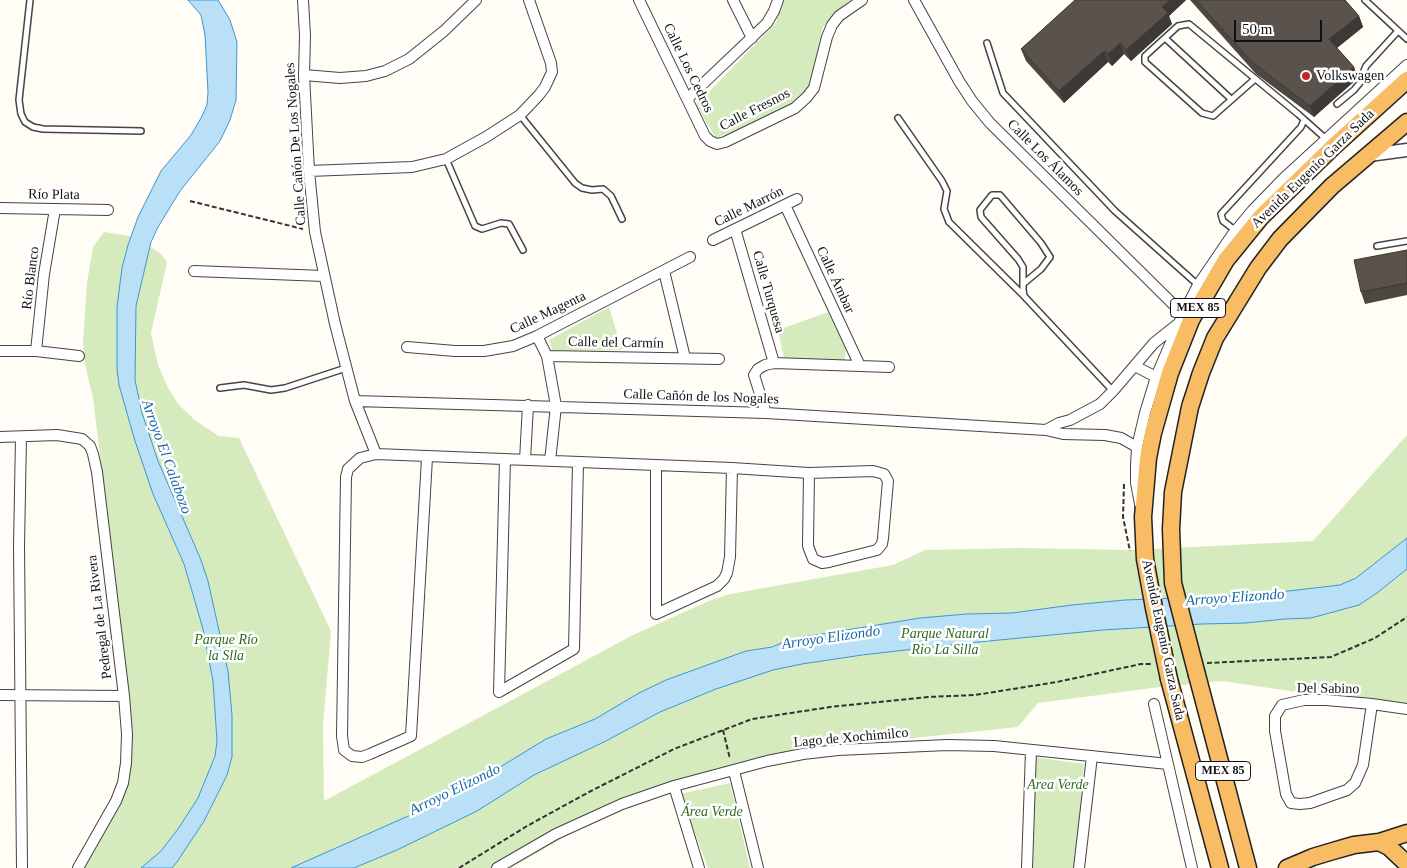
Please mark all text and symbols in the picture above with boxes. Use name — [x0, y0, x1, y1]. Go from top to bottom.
scale bar — [1237, 10, 1324, 42]
street label: Calle Los Cedros — [659, 21, 717, 115]
text: 50 m — [1242, 21, 1272, 37]
street label: Calle Cañón De Los Nogales — [282, 62, 310, 226]
place label: Volkswagen — [1316, 68, 1384, 84]
marker: Volkswagen — [1300, 70, 1312, 82]
street label: Calle Fresnos — [717, 85, 793, 135]
street label: Avenida Eugenio Garza Sada — [1248, 106, 1378, 232]
street label: Calle Los Álamos — [1003, 116, 1087, 200]
street label: Calle Marrón — [712, 183, 786, 231]
street label: Río Plata — [28, 186, 80, 204]
street label: Calle Ámbar — [812, 244, 858, 316]
street label: Río Blanco — [19, 246, 43, 310]
street label: Calle Turquesa — [748, 249, 788, 335]
street label: Calle Magenta — [507, 288, 589, 338]
road number: MEX 85 — [1170, 298, 1226, 318]
street label: Calle del Carmín — [568, 334, 664, 352]
street label: Calle Cañón de los Nogales — [623, 386, 779, 408]
water label: Arroyo El Calabozo — [137, 397, 195, 517]
street label: Pedregal de La Rivera — [84, 554, 116, 680]
street label: Avenida Eugenio Garza Sada — [1138, 558, 1188, 722]
water label: Arroyo Elizondo — [1185, 586, 1285, 610]
water label: Arroyo Elizondo — [781, 622, 881, 654]
park label: Parque Natural Rio La Silla — [901, 626, 989, 658]
park label: Parque Río la Slla — [194, 632, 258, 664]
street label: Del Sabino — [1297, 680, 1359, 698]
street label: Lago de Xochimilco — [793, 725, 909, 751]
water label: Arroyo Elizondo — [407, 760, 503, 820]
road number: MEX 85 — [1196, 761, 1250, 780]
park label: Area Verde — [1027, 777, 1089, 793]
park label: Área Verde — [681, 804, 743, 820]

